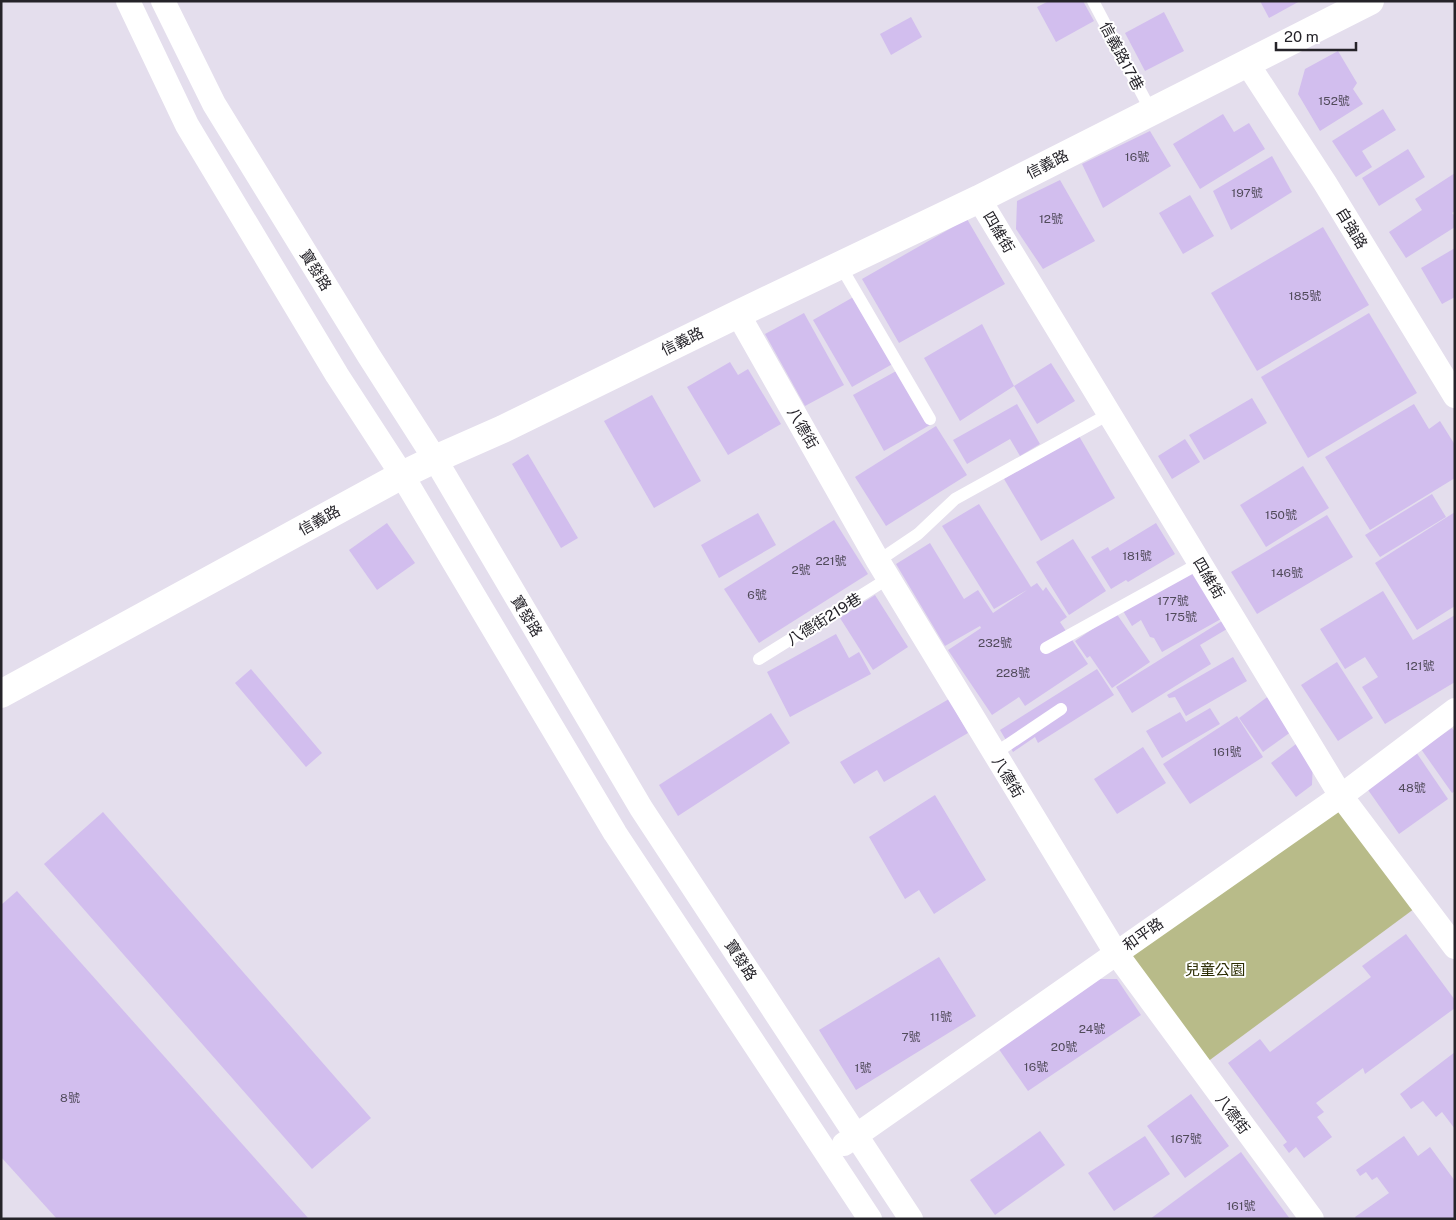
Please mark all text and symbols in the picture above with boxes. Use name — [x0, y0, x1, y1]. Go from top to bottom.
street label: 信義路17巷 — [1097, 19, 1147, 93]
scale bar — [1276, 20, 1356, 52]
text: 20 m — [1284, 28, 1319, 45]
house number: 152號 — [1318, 94, 1350, 108]
street label: 信義路 — [1023, 146, 1071, 182]
house number: 16號 — [1125, 150, 1149, 164]
house number: 197號 — [1231, 186, 1263, 200]
street label: 自強路 — [1333, 204, 1371, 252]
street label: 四維街 — [980, 208, 1018, 256]
house number: 12號 — [1039, 212, 1063, 226]
street label: 寶發路 — [297, 246, 335, 294]
house number: 185號 — [1289, 289, 1321, 303]
street label: 信義路 — [658, 323, 706, 359]
street label: 八德街 — [784, 404, 822, 452]
street label: 信義路 — [295, 502, 343, 538]
house number: 150號 — [1265, 508, 1297, 522]
house number: 181號 — [1122, 549, 1152, 563]
house number: 221號 — [815, 554, 847, 568]
street label: 四維街 — [1190, 554, 1228, 602]
house number: 2號 — [791, 563, 811, 577]
house number: 146號 — [1271, 566, 1303, 580]
house number: 6號 — [747, 588, 767, 602]
street label: 八德街219巷 — [784, 589, 864, 649]
street label: 寶發路 — [508, 592, 546, 640]
house number: 177號 — [1157, 594, 1189, 608]
house number: 175號 — [1165, 610, 1197, 624]
house number: 232號 — [978, 636, 1012, 650]
house number: 121號 — [1406, 659, 1434, 673]
house number: 228號 — [996, 666, 1030, 680]
house number: 161號 — [1212, 745, 1242, 759]
street label: 八德街 — [989, 753, 1027, 801]
house number: 48號 — [1398, 781, 1426, 795]
street label: 和平路 — [1120, 914, 1166, 954]
street label: 寶發路 — [722, 936, 760, 984]
park label: 兒童公園 — [1185, 961, 1245, 978]
house number: 11號 — [930, 1010, 952, 1024]
house number: 24號 — [1079, 1022, 1105, 1036]
house number: 7號 — [901, 1030, 921, 1044]
house number: 20號 — [1051, 1040, 1077, 1054]
house number: 16號 — [1024, 1060, 1048, 1074]
house number: 1號 — [855, 1061, 871, 1075]
house number: 8號 — [60, 1091, 80, 1105]
street label: 八德街 — [1213, 1091, 1253, 1137]
house number: 167號 — [1170, 1132, 1202, 1146]
house number: 161號 — [1226, 1199, 1256, 1213]

